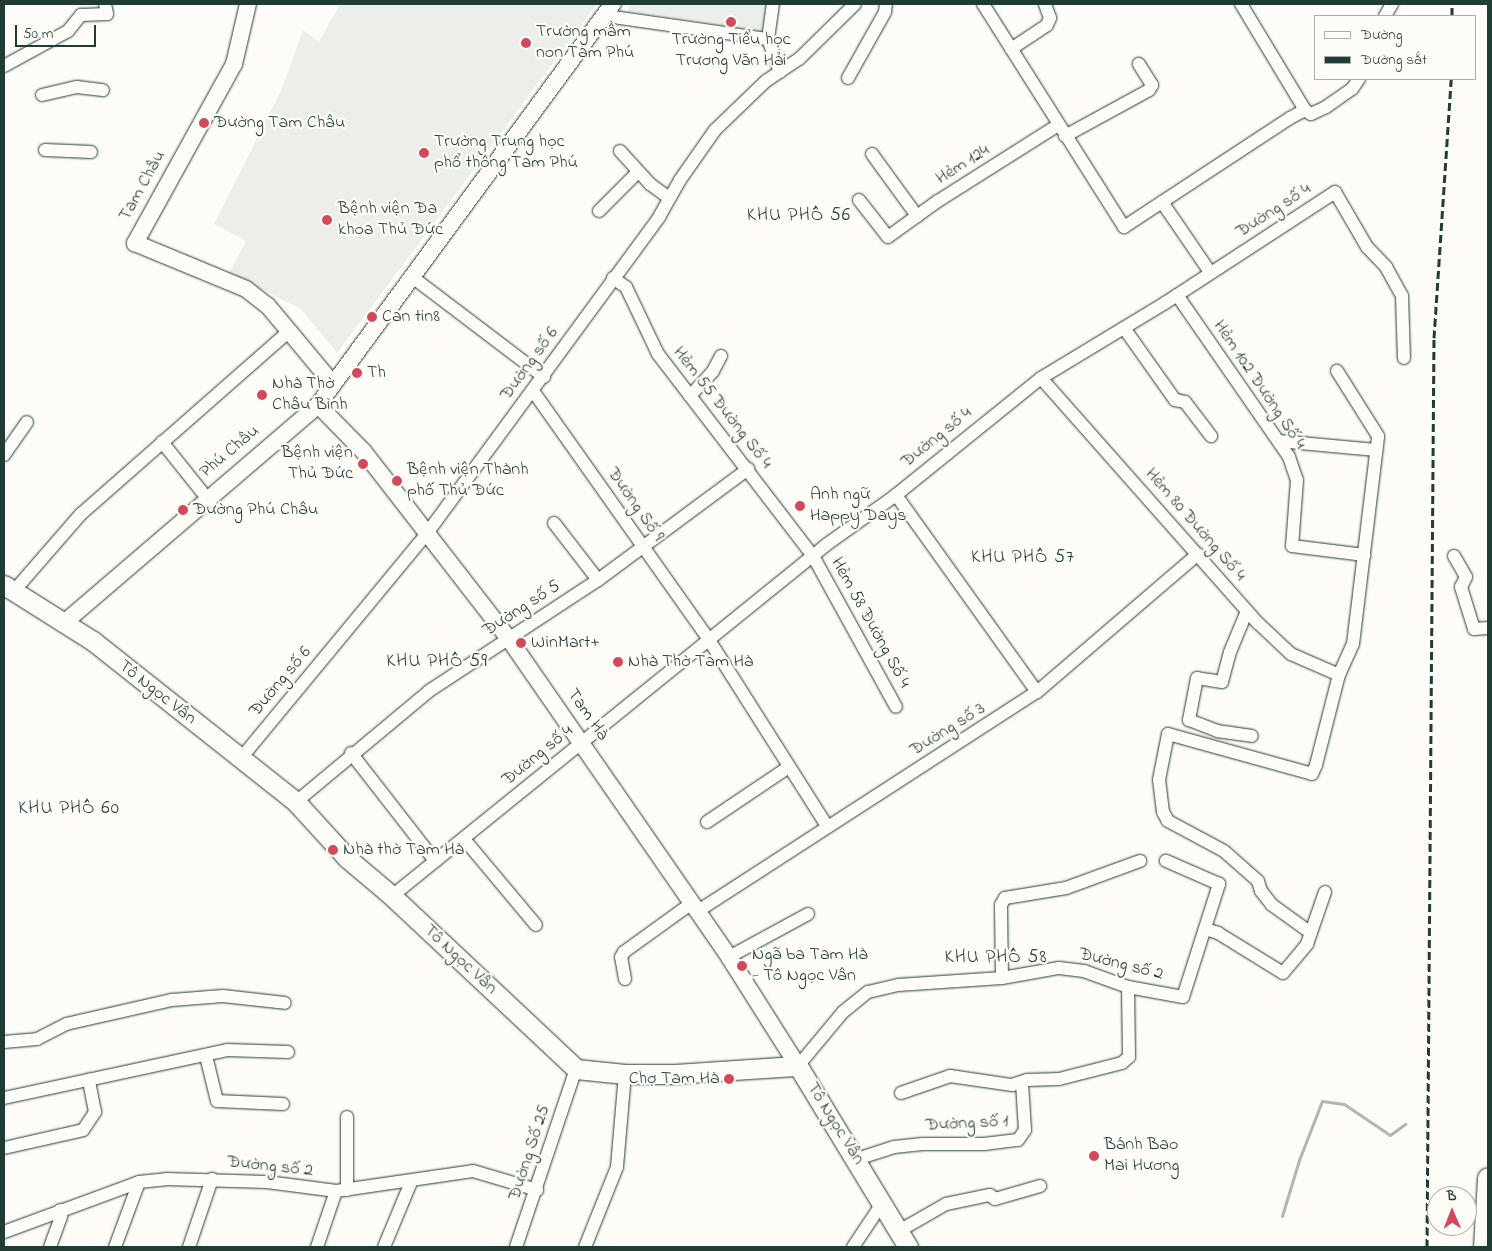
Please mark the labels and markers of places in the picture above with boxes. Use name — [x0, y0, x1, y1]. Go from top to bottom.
marker: Trường Tiểu học Trương Văn Hải — [725, 16, 737, 28]
place label: Trường mầm non Tam Phú — [536, 22, 634, 64]
place label: Trường Tiểu học Trương Văn Hải — [671, 30, 791, 72]
marker: Trường mầm non Tam Phú — [520, 37, 532, 49]
place label: Đường Tam Châu — [214, 112, 345, 134]
marker: Đường Tam Châu — [198, 117, 210, 129]
place label: Trường Trung học phổ thông Tam Phú — [434, 132, 578, 174]
marker: Trường Trung học phổ thông Tam Phú — [418, 147, 430, 159]
place label: Bệnh viện Đa khoa Thủ Đức — [338, 199, 443, 242]
marker: Bệnh viện Đa khoa Thủ Đức — [320, 213, 334, 227]
place label: Can tin8 — [382, 306, 440, 328]
marker: Can tin8 — [366, 311, 378, 323]
place label: Th — [367, 362, 386, 384]
marker: Th — [351, 367, 363, 379]
place label: Nhà Thờ Châu Bình — [272, 374, 348, 416]
marker: Nhà Thờ Châu Bình — [256, 389, 268, 401]
place label: Bệnh viện Thủ Đức — [281, 443, 353, 486]
marker: Bệnh viện Thủ Đức — [357, 458, 369, 470]
place label: Bệnh viện Thành phố Thủ Đức — [407, 460, 529, 502]
marker: Bệnh viện Thành phố Thủ Đức — [391, 475, 403, 487]
place label: Anh ngữ Happy Days — [810, 485, 906, 528]
place label: Đường Phú Châu — [193, 499, 318, 521]
marker: Anh ngữ Happy Days — [794, 500, 806, 512]
marker: Đường Phú Châu — [177, 504, 189, 516]
place label: WinMart+ — [531, 632, 600, 654]
marker: WinMart+ — [515, 637, 527, 649]
place label: Nhà Thờ Tam Hà — [628, 651, 753, 673]
marker: Nhà Thờ Tam Hà — [612, 656, 624, 668]
place label: Nhà thờ Tam Hà — [343, 839, 464, 861]
marker: Nhà thờ Tam Hà — [327, 844, 339, 856]
place label: Ngã ba Tam Hà - Tô Ngọc Vân — [752, 945, 868, 988]
marker: Ngã ba Tam Hà - Tô Ngọc Vân — [736, 960, 748, 972]
place label: Chợ Tam Hà — [629, 1068, 719, 1090]
marker: Chợ Tam Hà — [723, 1073, 735, 1085]
place label: Bánh Bao Mai Hương — [1104, 1135, 1179, 1178]
marker: Bánh Bao Mai Hương — [1088, 1150, 1100, 1162]

